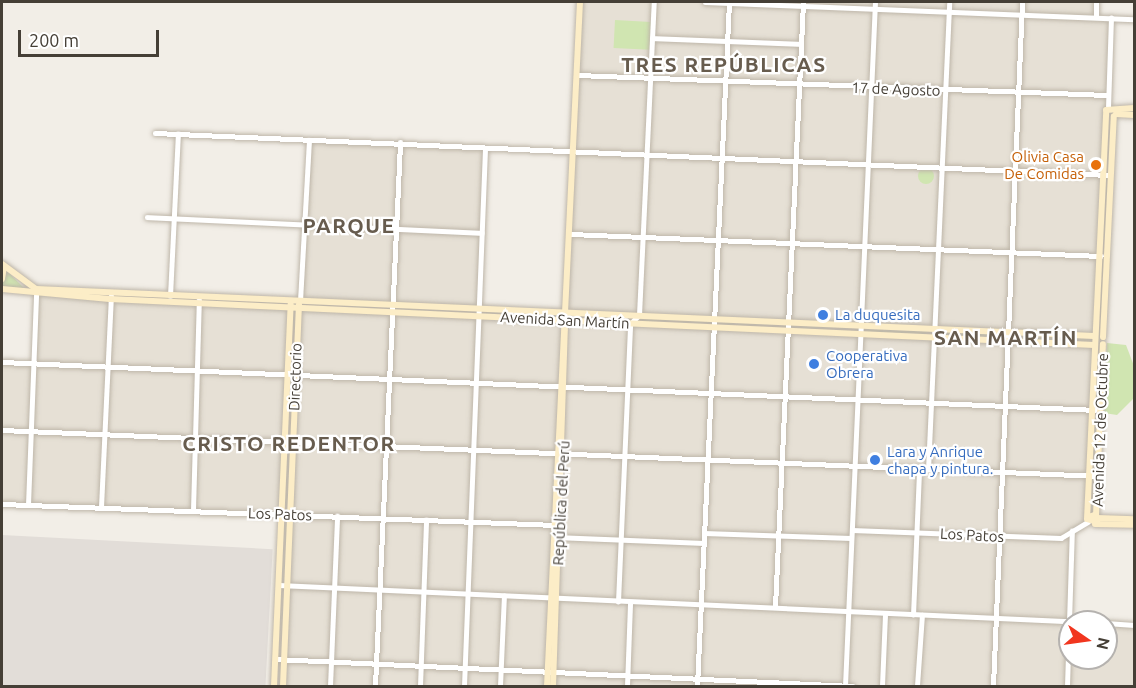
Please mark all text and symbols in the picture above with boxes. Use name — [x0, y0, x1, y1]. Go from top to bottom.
scale bar — [21, 18, 162, 56]
text: 200 m — [29, 30, 79, 50]
district label: TRES REPÚBLICAS — [621, 51, 827, 77]
street label: 17 de Agosto — [851, 78, 941, 100]
place label: Olivia Casa De Comidas — [1004, 147, 1084, 182]
marker: Olivia Casa De Comidas — [1089, 158, 1103, 172]
district label: PARQUE — [303, 212, 395, 238]
place label: La duquesita — [835, 306, 920, 324]
street label: Avenida San Martín — [500, 308, 630, 332]
marker: La duquesita — [816, 308, 830, 322]
district label: SAN MARTÍN — [934, 324, 1078, 350]
street label: Directorio — [285, 343, 305, 411]
place label: Cooperativa Obrera — [826, 346, 908, 381]
street label: Avenida 12 de Octubre — [1088, 353, 1112, 507]
marker: Cooperativa Obrera — [807, 357, 821, 371]
district label: CRISTO REDENTOR — [182, 430, 396, 456]
street label: República del Perú — [549, 440, 573, 566]
place label: Lara y Anrique chapa y pintura. — [887, 442, 993, 477]
marker: Lara y Anrique chapa y pintura. — [868, 453, 882, 467]
street label: Los Patos — [248, 504, 312, 524]
street label: Los Patos — [940, 524, 1004, 546]
north arrow — [1058, 610, 1118, 670]
text: N — [1093, 636, 1114, 651]

